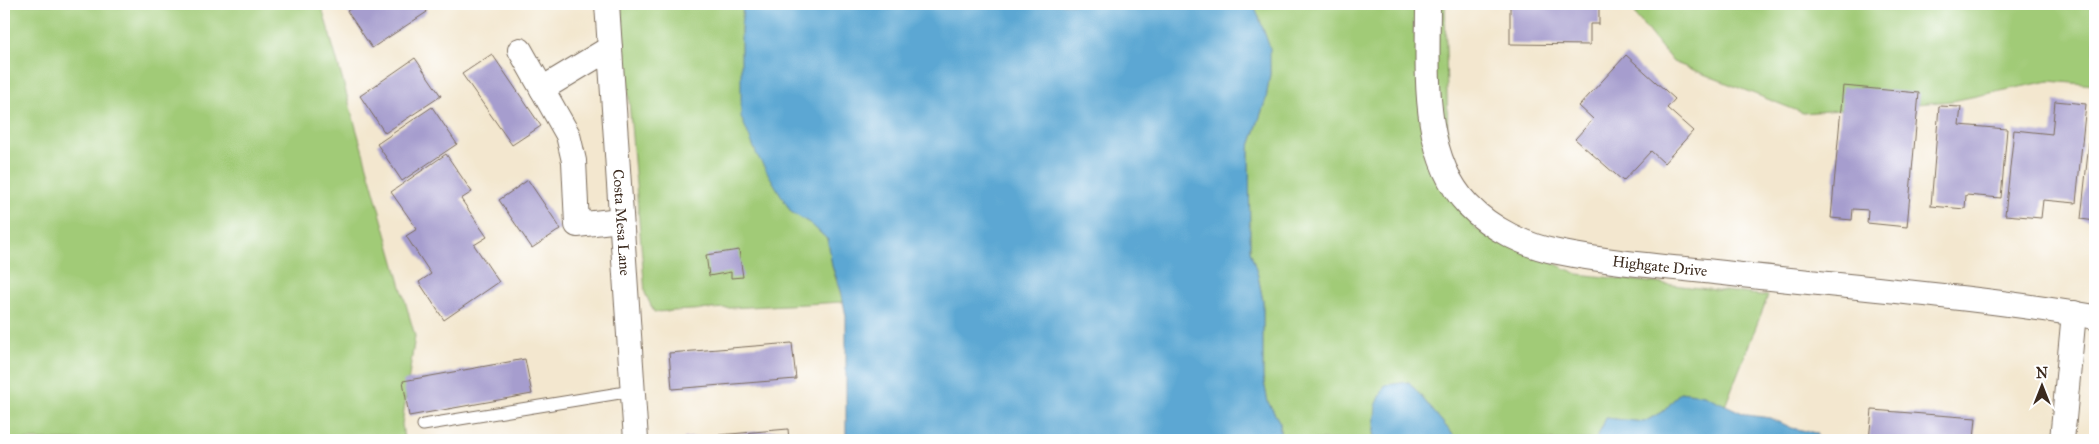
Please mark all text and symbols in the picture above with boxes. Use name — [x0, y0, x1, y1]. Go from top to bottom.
street label: Costa Mesa Lane — [609, 169, 634, 276]
street label: Highgate Drive — [1611, 252, 1708, 280]
north arrow — [2016, 362, 2066, 412]
text: N — [2036, 365, 2048, 382]

